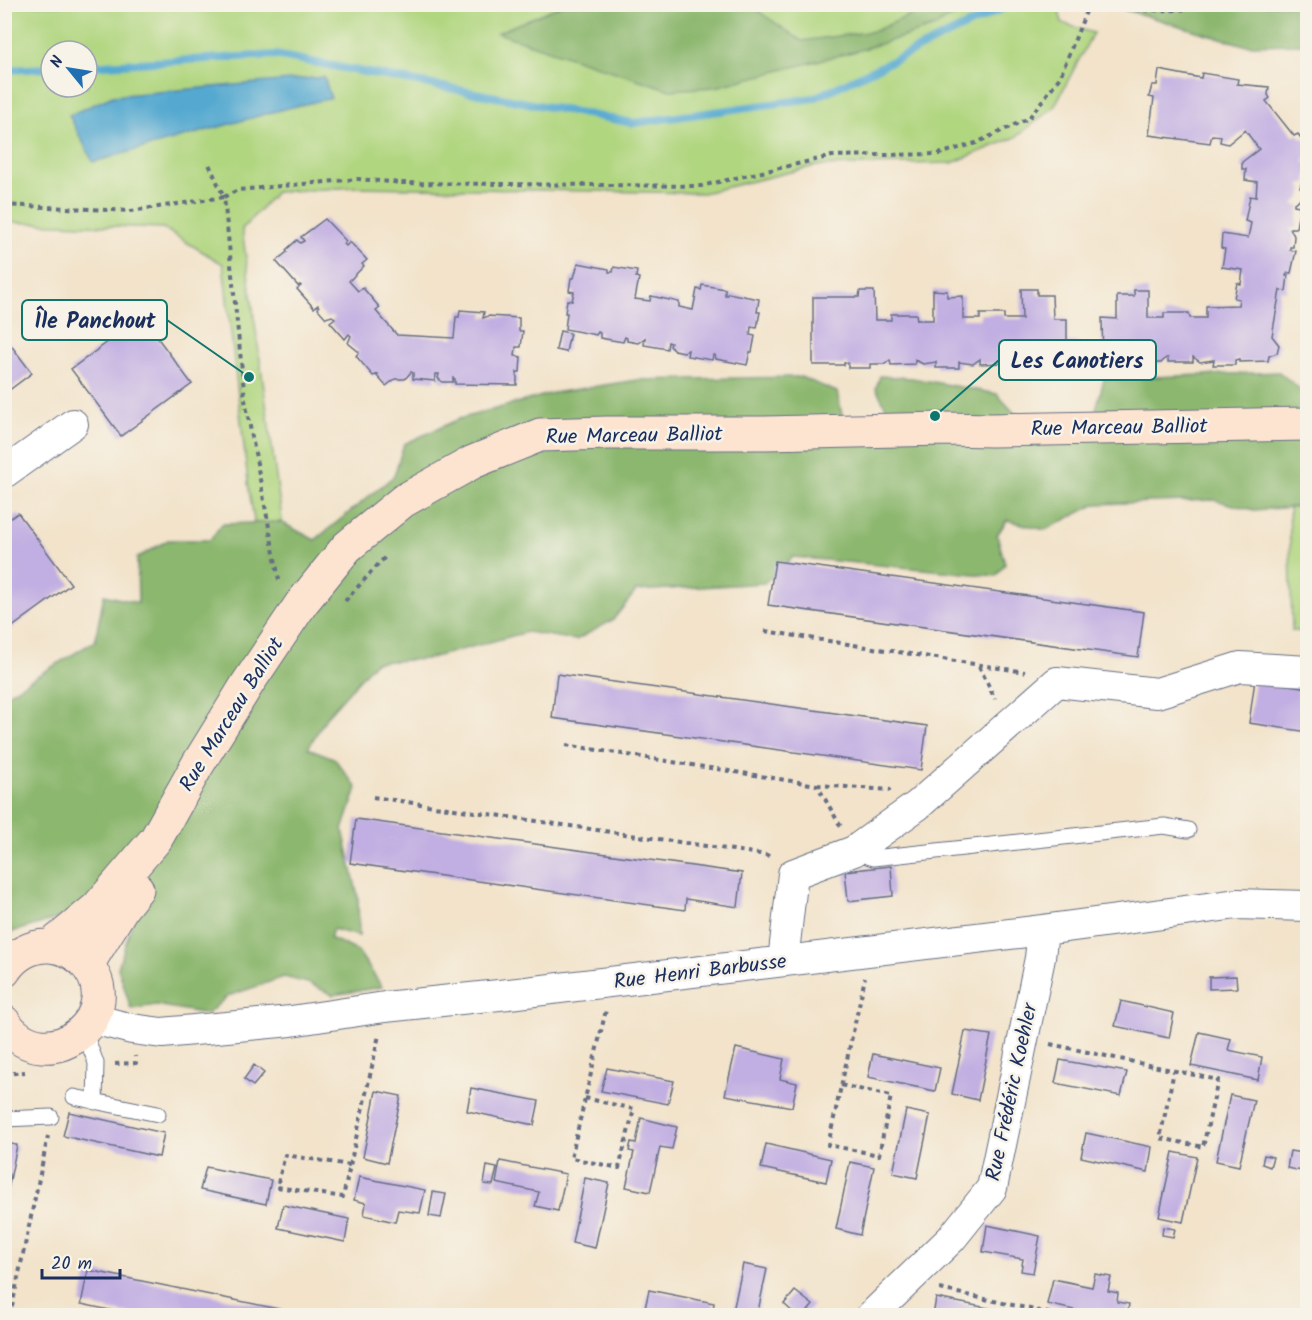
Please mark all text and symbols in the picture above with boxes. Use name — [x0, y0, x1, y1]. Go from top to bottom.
north arrow — [39, 39, 99, 99]
text: N — [44, 52, 71, 73]
callout: Île Panchout — [22, 300, 167, 340]
text: Île Panchout — [34, 305, 157, 340]
callout: Les Canotiers — [999, 340, 1156, 380]
text: Les Canotiers — [1010, 345, 1144, 380]
street label: Rue Marceau Balliot — [1030, 410, 1209, 447]
street label: Rue Marceau Balliot — [545, 418, 724, 455]
street label: Rue Marceau Balliot — [171, 630, 294, 799]
street label: Rue Henri Barbusse — [612, 945, 789, 999]
street label: Rue Frédéric Koehler — [978, 999, 1048, 1184]
scale bar — [42, 1242, 120, 1280]
text: 20 m — [51, 1250, 92, 1279]

